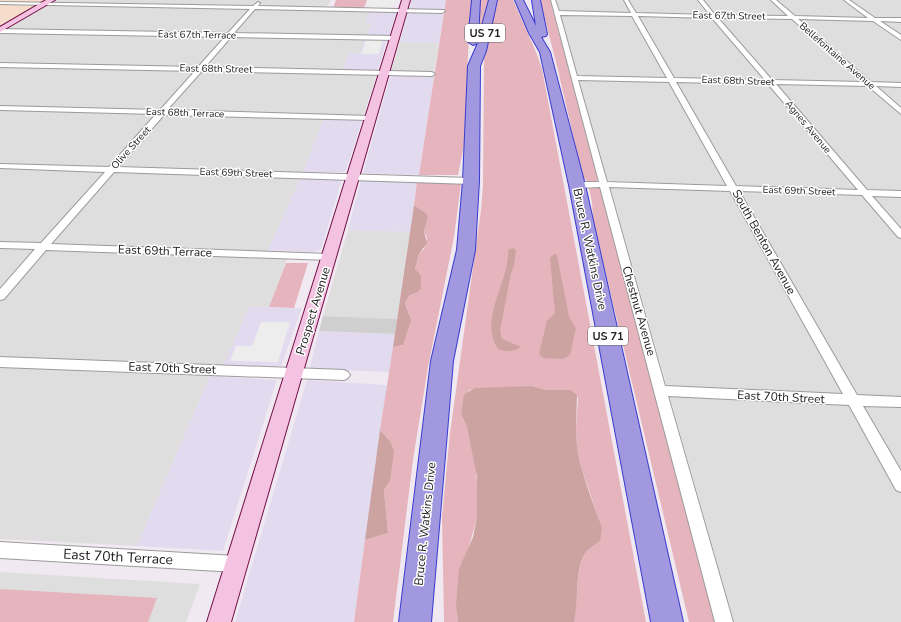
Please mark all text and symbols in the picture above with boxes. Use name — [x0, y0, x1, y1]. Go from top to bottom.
street label: East 67th Street — [692, 8, 766, 24]
street label: Bellefontaine Avenue — [796, 19, 878, 93]
road number: US 71 — [465, 24, 505, 42]
street label: East 67th Terrace — [158, 27, 236, 43]
street label: East 68th Street — [179, 61, 253, 77]
street label: East 68th Street — [701, 73, 775, 89]
street label: Agnes Avenue — [782, 97, 834, 157]
street label: East 68th Terrace — [146, 105, 224, 121]
street label: Olive Street — [108, 123, 154, 172]
street label: East 69th Street — [199, 165, 273, 181]
street label: East 69th Street — [762, 183, 836, 199]
street label: Bruce R. Watkins Drive — [569, 187, 611, 311]
street label: South Benton Avenue — [728, 187, 800, 297]
street label: East 69th Terrace — [118, 241, 212, 261]
street label: Chestnut Avenue — [619, 264, 659, 358]
street label: Prospect Avenue — [292, 265, 334, 357]
road number: US 71 — [588, 327, 628, 345]
street label: East 70th Street — [128, 358, 217, 378]
street label: East 70th Street — [737, 387, 826, 407]
street label: Bruce R. Watkins Drive — [411, 462, 439, 586]
street label: East 70th Terrace — [63, 545, 173, 569]

